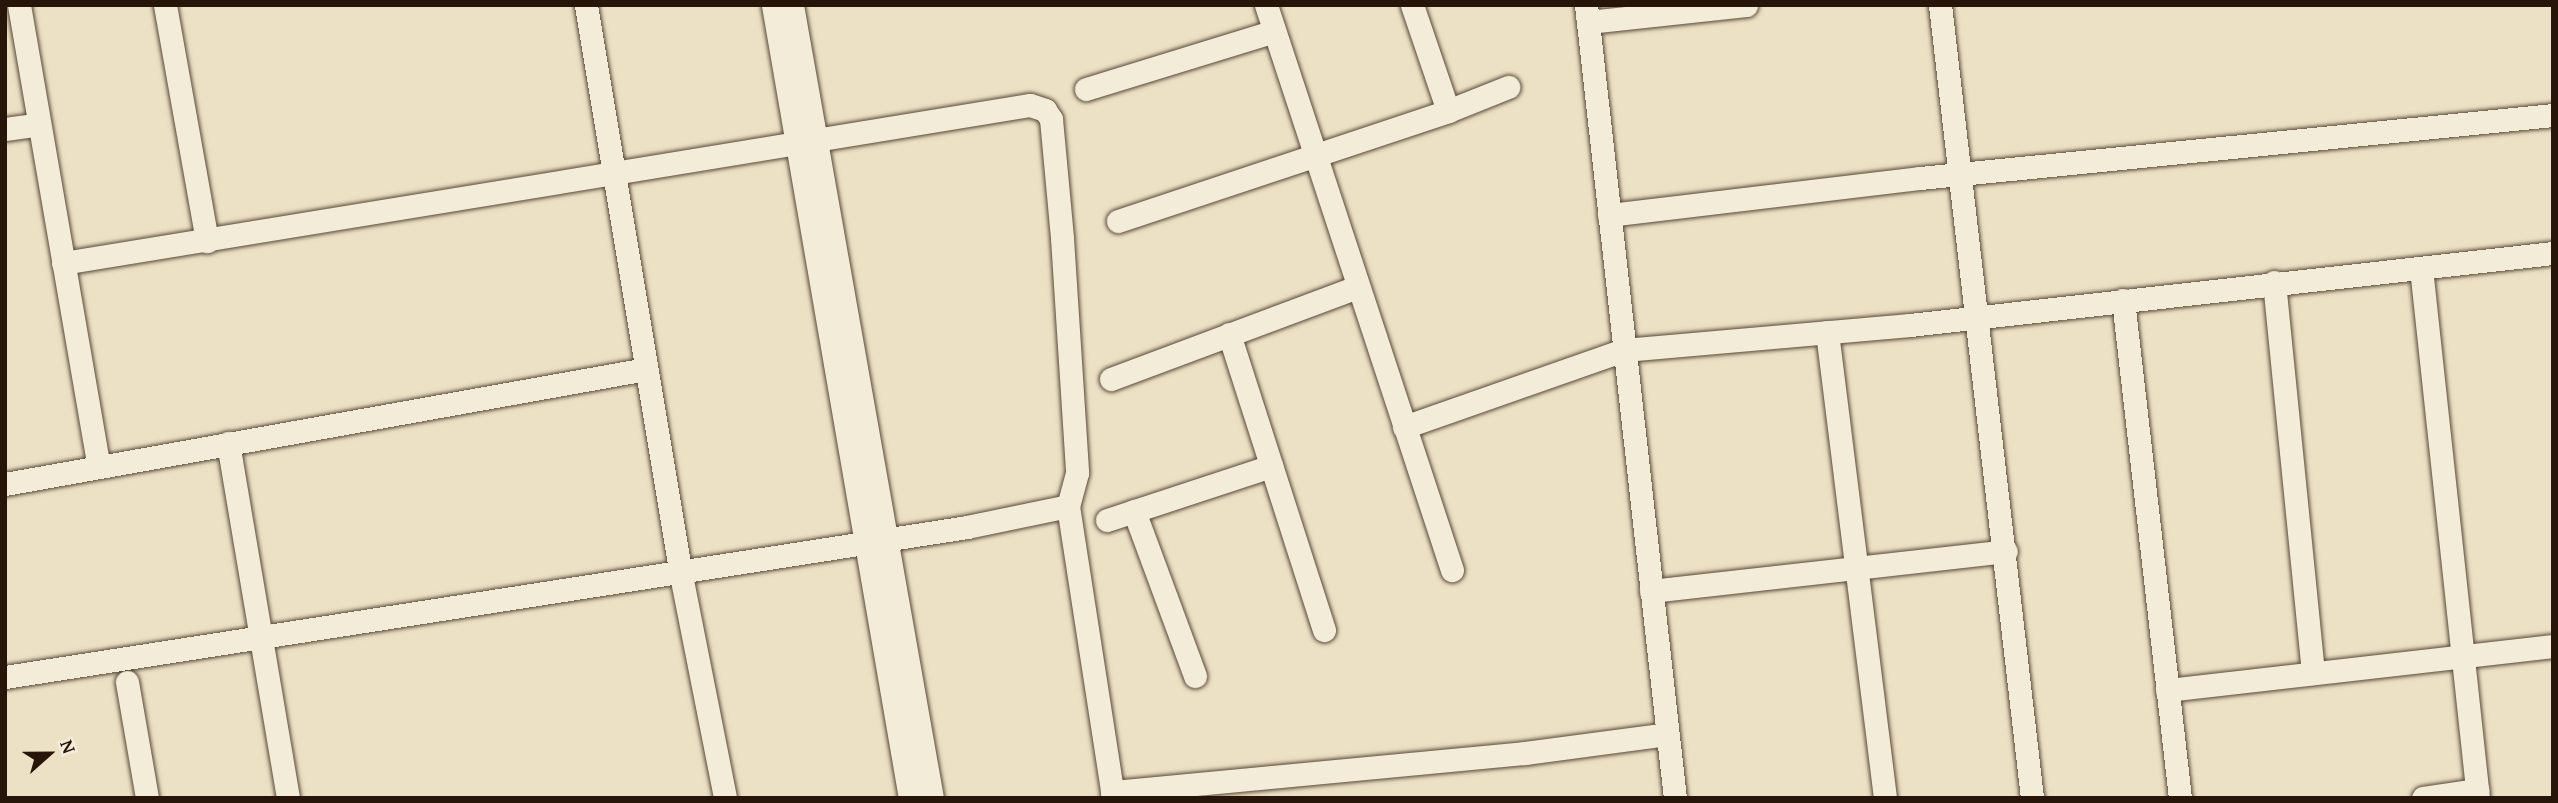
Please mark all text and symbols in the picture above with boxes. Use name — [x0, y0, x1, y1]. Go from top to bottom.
north arrow — [14, 719, 84, 789]
text: N — [53, 736, 84, 757]

